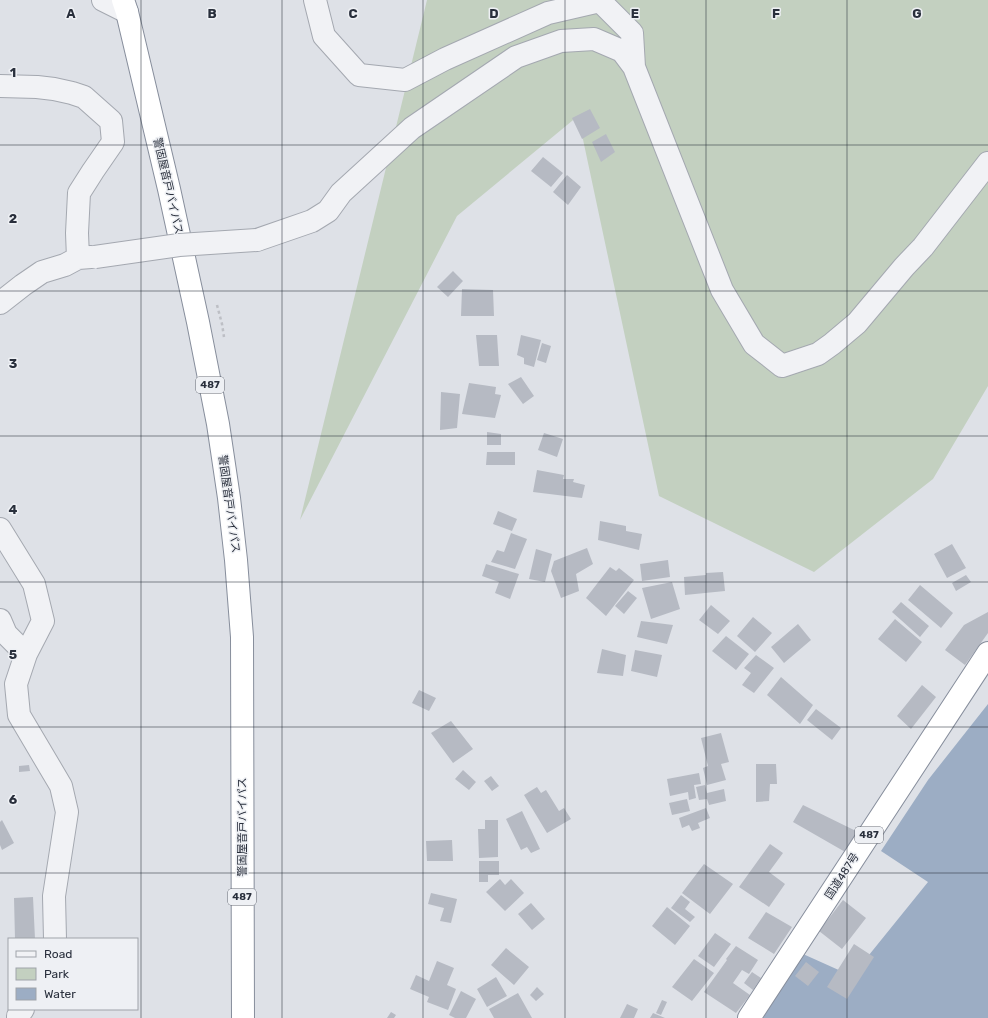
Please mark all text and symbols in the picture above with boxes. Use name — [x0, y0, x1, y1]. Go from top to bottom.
text: A — [66, 6, 76, 21]
text: B — [207, 6, 217, 21]
text: C — [348, 6, 358, 21]
text: D — [489, 6, 499, 21]
text: E — [631, 6, 639, 21]
text: F — [772, 6, 780, 21]
text: G — [912, 6, 922, 21]
text: 1 — [10, 65, 16, 80]
street label: 警固屋音戸バイパス — [151, 136, 185, 236]
text: 2 — [9, 211, 17, 226]
text: 3 — [9, 356, 18, 371]
road number: 487 — [196, 377, 224, 393]
street label: 警固屋音戸バイパス — [216, 454, 242, 554]
text: 4 — [9, 502, 18, 517]
text: 5 — [9, 647, 17, 662]
street label: 警固屋音戸バイパス — [236, 778, 249, 876]
text: 6 — [9, 792, 18, 807]
road number: 487 — [855, 827, 883, 843]
street label: 国道487号 — [822, 850, 862, 902]
road number: 487 — [228, 889, 256, 905]
legend — [8, 938, 138, 1010]
text: Road — [44, 947, 72, 961]
text: Park — [44, 967, 70, 981]
text: Water — [44, 987, 76, 1001]

